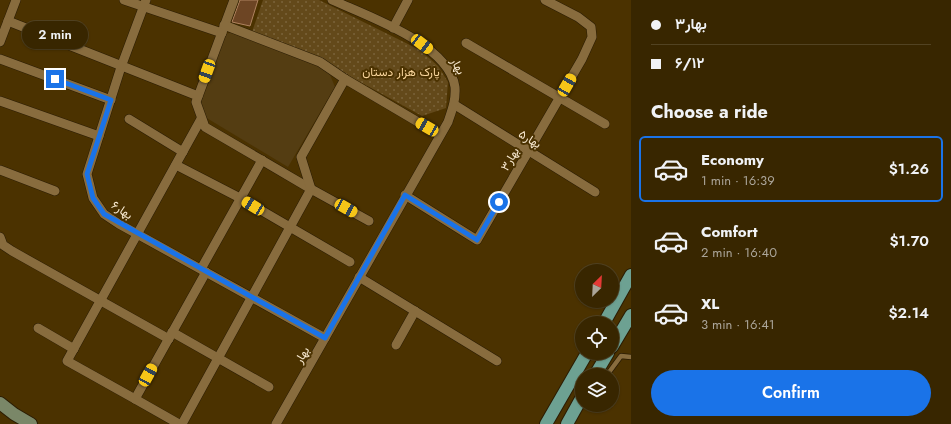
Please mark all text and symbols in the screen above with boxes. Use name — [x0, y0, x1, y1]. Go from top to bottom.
text: بهار۳ — [675, 13, 707, 35]
callout: 2 min — [22, 21, 88, 49]
text: 2 min — [38, 25, 72, 44]
car — [409, 32, 435, 56]
text: ۶/۱۲ — [675, 52, 705, 74]
street label: بهار — [446, 53, 470, 78]
car — [197, 58, 217, 84]
park label: پارک هزار دستان — [362, 63, 440, 81]
route end — [46, 70, 64, 88]
car — [556, 72, 578, 98]
text: Choose a ride — [651, 99, 768, 125]
car — [414, 116, 440, 138]
street label: بهار۵ — [515, 125, 545, 153]
street label: بهار۳ — [496, 144, 524, 174]
text: Economy — [701, 149, 764, 171]
icon: car — [653, 151, 689, 187]
text: $1.26 — [889, 158, 929, 180]
text: 1 min · 16:39 — [701, 171, 775, 190]
route start — [490, 193, 508, 211]
car — [240, 195, 266, 217]
street label: بهار۶ — [108, 196, 136, 224]
car — [333, 197, 359, 219]
text: Comfort — [701, 221, 758, 243]
icon: car — [653, 223, 689, 259]
text: $1.70 — [889, 230, 929, 252]
text: 2 min · 16:40 — [701, 243, 777, 262]
north arrow — [575, 264, 619, 308]
map controls — [575, 264, 619, 412]
text: XL — [701, 293, 719, 315]
icon: car — [653, 295, 689, 331]
text: $2.14 — [888, 302, 929, 324]
text: 3 min · 16:41 — [701, 315, 775, 334]
button: locate — [575, 316, 619, 360]
street label: بهار — [290, 343, 314, 368]
car — [137, 362, 159, 388]
button: layers — [575, 368, 619, 412]
button: Confirm — [651, 370, 931, 416]

